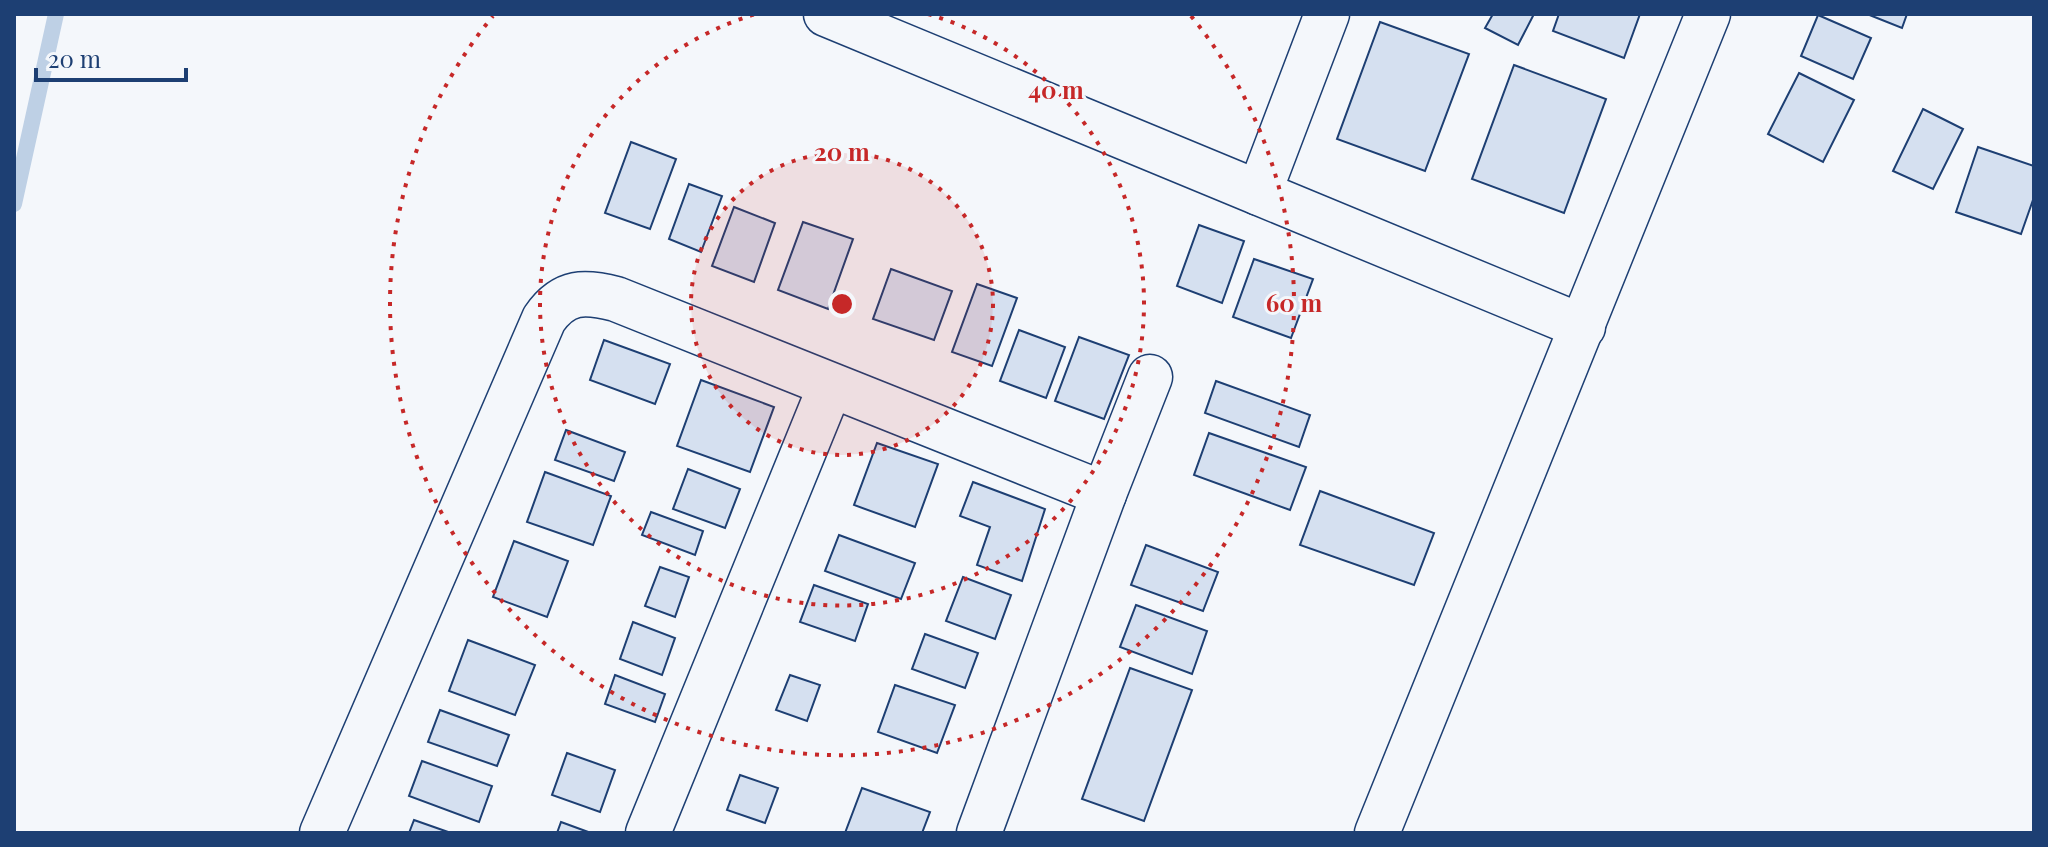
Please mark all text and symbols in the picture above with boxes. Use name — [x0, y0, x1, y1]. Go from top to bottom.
scale bar — [36, 32, 186, 82]
text: 20 m — [48, 42, 101, 74]
text: 40 m — [1028, 73, 1084, 105]
text: 20 m — [814, 135, 870, 167]
text: 60 m — [1266, 286, 1322, 318]
centre of rings — [828, 290, 856, 318]

